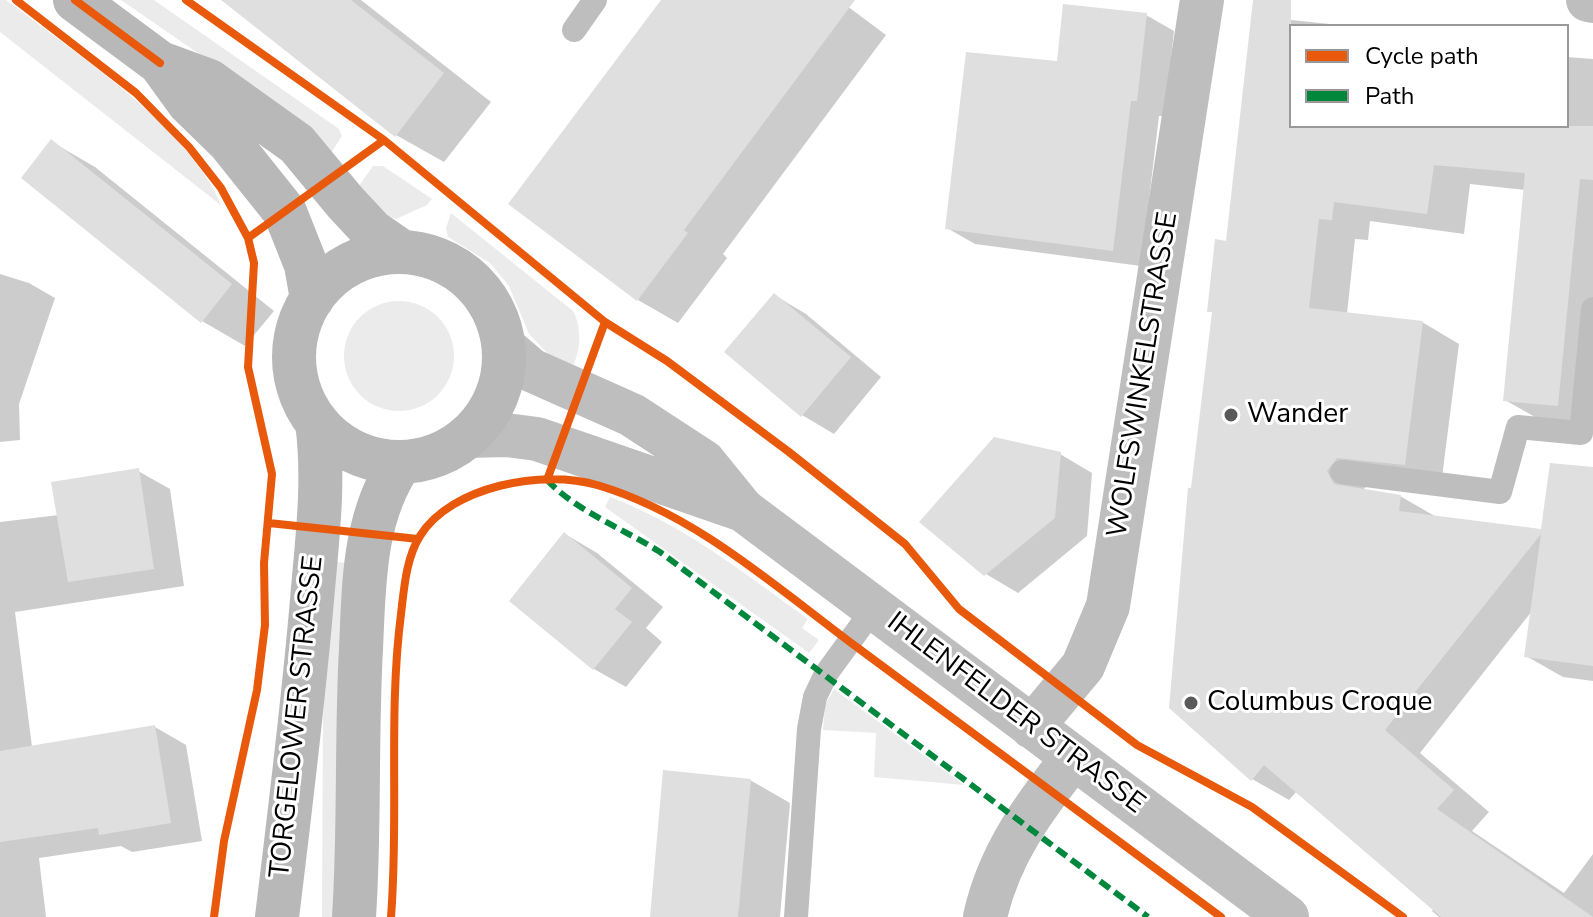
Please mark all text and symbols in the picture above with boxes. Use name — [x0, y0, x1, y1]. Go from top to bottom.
legend — [1289, 24, 1569, 128]
text: Cycle path — [1365, 40, 1479, 72]
text: Path — [1365, 80, 1414, 112]
street label: WOLFSWINKELSTRASSE — [1102, 210, 1186, 540]
place label: Wander — [1247, 398, 1348, 432]
marker: Wander — [1222, 406, 1240, 424]
street label: TORGELOWER STRASSE — [264, 554, 332, 880]
street label: IHLENFELDER STRASSE — [880, 606, 1150, 822]
place label: Columbus Croque — [1207, 686, 1432, 720]
marker: Columbus Croque — [1182, 694, 1200, 712]

